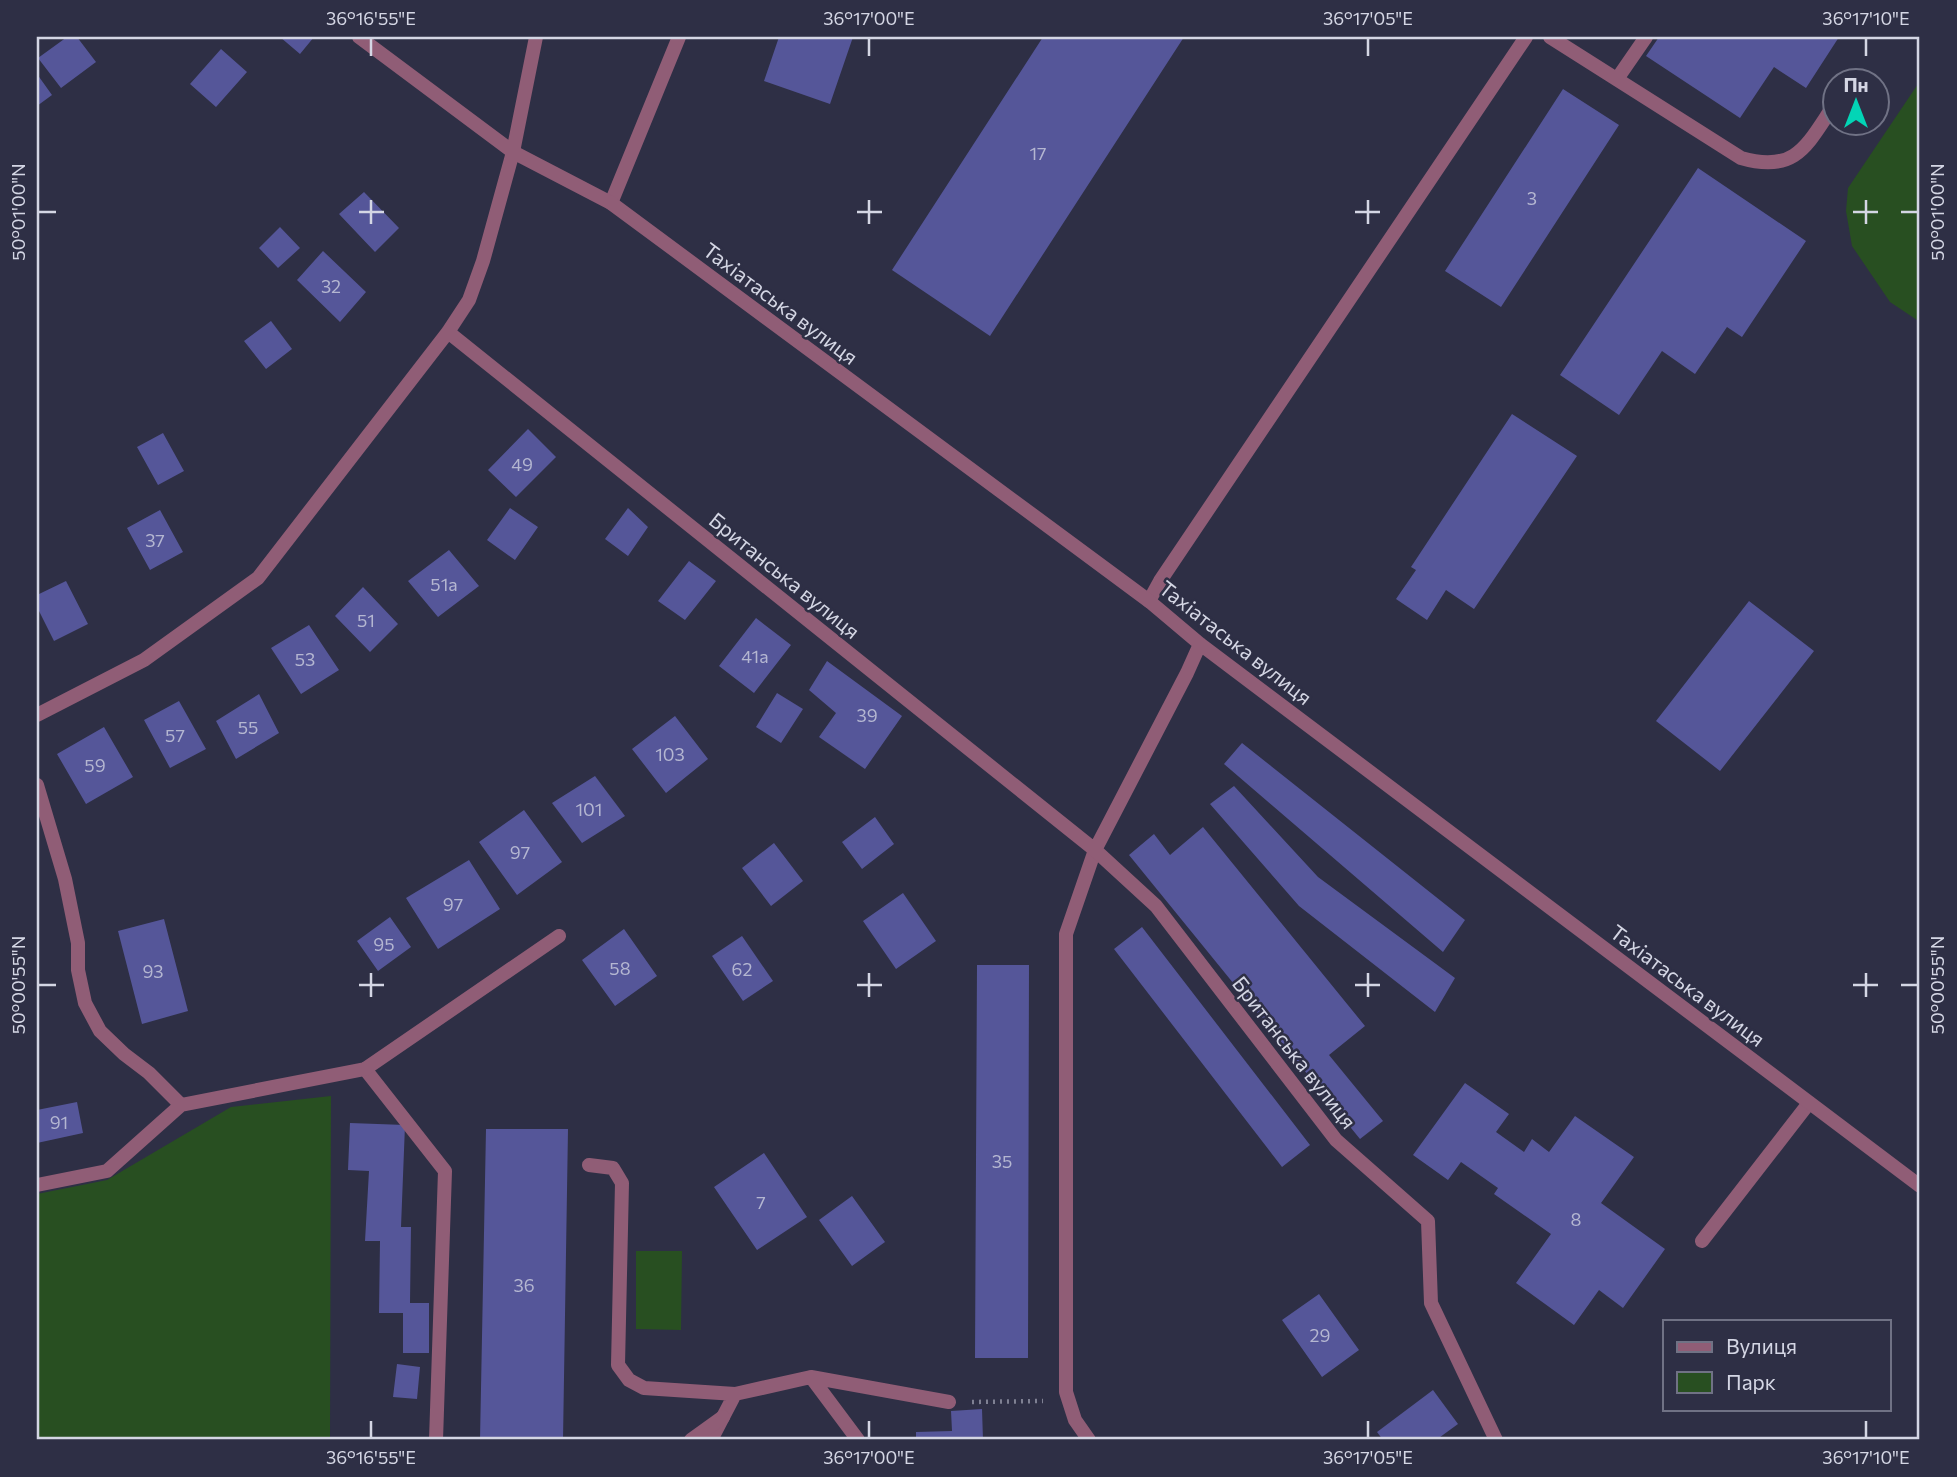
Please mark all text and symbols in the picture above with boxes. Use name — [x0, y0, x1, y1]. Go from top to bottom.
text: 36°16'55"E — [326, 7, 416, 29]
text: 36°17'00"E — [823, 7, 915, 29]
text: 36°17'05"E — [1323, 7, 1413, 29]
text: 36°17'10"E — [1822, 7, 1910, 29]
north arrow — [1820, 66, 1890, 136]
text: Пн — [1843, 73, 1869, 96]
house number: 17 — [1029, 142, 1047, 164]
text: 50°01'00"N — [7, 163, 29, 261]
text: 50°01'00"N — [1926, 163, 1948, 261]
house number: 3 — [1527, 187, 1537, 209]
street label: Тахіатаська вулиця — [699, 237, 863, 369]
house number: 32 — [321, 275, 341, 297]
house number: 49 — [511, 453, 533, 475]
street label: Британська вулиця — [705, 507, 865, 643]
house number: 37 — [145, 529, 165, 551]
house number: 51а — [430, 573, 458, 595]
street label: Тахіатаська вулиця — [1155, 575, 1317, 709]
house number: 51 — [357, 609, 375, 631]
house number: 41а — [741, 645, 769, 667]
house number: 53 — [295, 648, 315, 670]
house number: 39 — [856, 704, 878, 726]
house number: 55 — [238, 716, 258, 738]
house number: 57 — [165, 724, 185, 746]
house number: 103 — [655, 743, 685, 765]
house number: 59 — [84, 754, 106, 776]
house number: 101 — [575, 798, 603, 820]
house number: 97 — [510, 841, 530, 863]
house number: 97 — [443, 893, 463, 915]
street label: Тахіатаська вулиця — [1606, 919, 1770, 1051]
house number: 95 — [373, 933, 395, 955]
text: 50°00'55"N — [7, 936, 29, 1034]
text: 50°00'55"N — [1926, 936, 1948, 1034]
house number: 58 — [609, 957, 631, 979]
house number: 62 — [732, 958, 752, 980]
house number: 93 — [142, 960, 164, 982]
street label: Британська вулиця — [1228, 971, 1362, 1133]
house number: 91 — [50, 1111, 68, 1133]
house number: 35 — [992, 1150, 1012, 1172]
house number: 7 — [756, 1191, 766, 1213]
house number: 8 — [1571, 1208, 1582, 1230]
house number: 36 — [513, 1274, 535, 1296]
legend — [1663, 1320, 1890, 1410]
house number: 29 — [1310, 1324, 1330, 1346]
text: Вулиця — [1726, 1333, 1797, 1358]
text: Парк — [1726, 1369, 1776, 1394]
text: 36°16'55"E — [326, 1446, 416, 1468]
text: 36°17'00"E — [823, 1446, 915, 1468]
text: 36°17'05"E — [1323, 1446, 1413, 1468]
text: 36°17'10"E — [1822, 1446, 1910, 1468]

